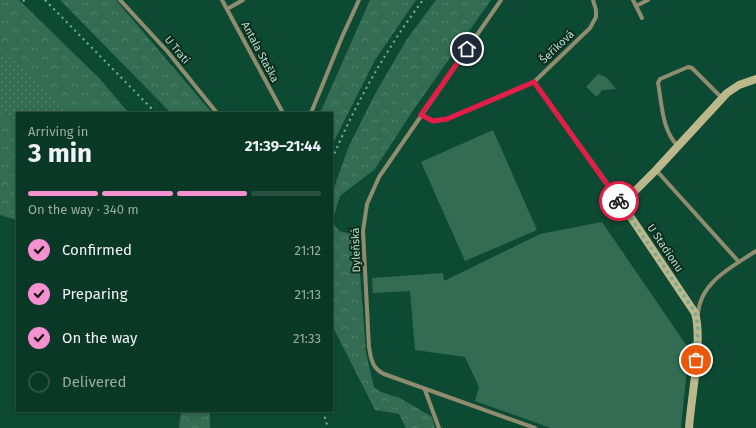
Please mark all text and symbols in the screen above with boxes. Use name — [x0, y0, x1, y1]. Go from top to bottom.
street label: Antala Staška — [239, 19, 281, 85]
street label: Šeříková — [536, 27, 577, 66]
pin — [450, 32, 484, 66]
street label: U Trati — [162, 33, 192, 67]
icon: home — [456, 38, 478, 60]
text: Arriving in — [28, 124, 88, 139]
text: 21:39–21:44 — [245, 137, 321, 155]
text: 3 min — [28, 138, 92, 169]
courier — [599, 181, 639, 221]
icon: bike — [608, 190, 630, 212]
text: On the way · 340 m — [28, 202, 139, 217]
street label: U Stadionu — [644, 222, 686, 274]
street label: Dyleňská — [349, 227, 363, 273]
icon: check — [28, 239, 50, 261]
text: Confirmed — [62, 241, 132, 259]
text: 21:12 — [295, 243, 321, 258]
icon: check — [28, 283, 50, 305]
text: Preparing — [62, 285, 127, 303]
text: 21:13 — [295, 287, 321, 302]
icon: check — [28, 327, 50, 349]
text: On the way — [62, 329, 137, 347]
text: 21:33 — [293, 331, 321, 346]
pin — [679, 343, 713, 377]
icon: bag — [685, 349, 707, 371]
text: Delivered — [62, 373, 126, 391]

